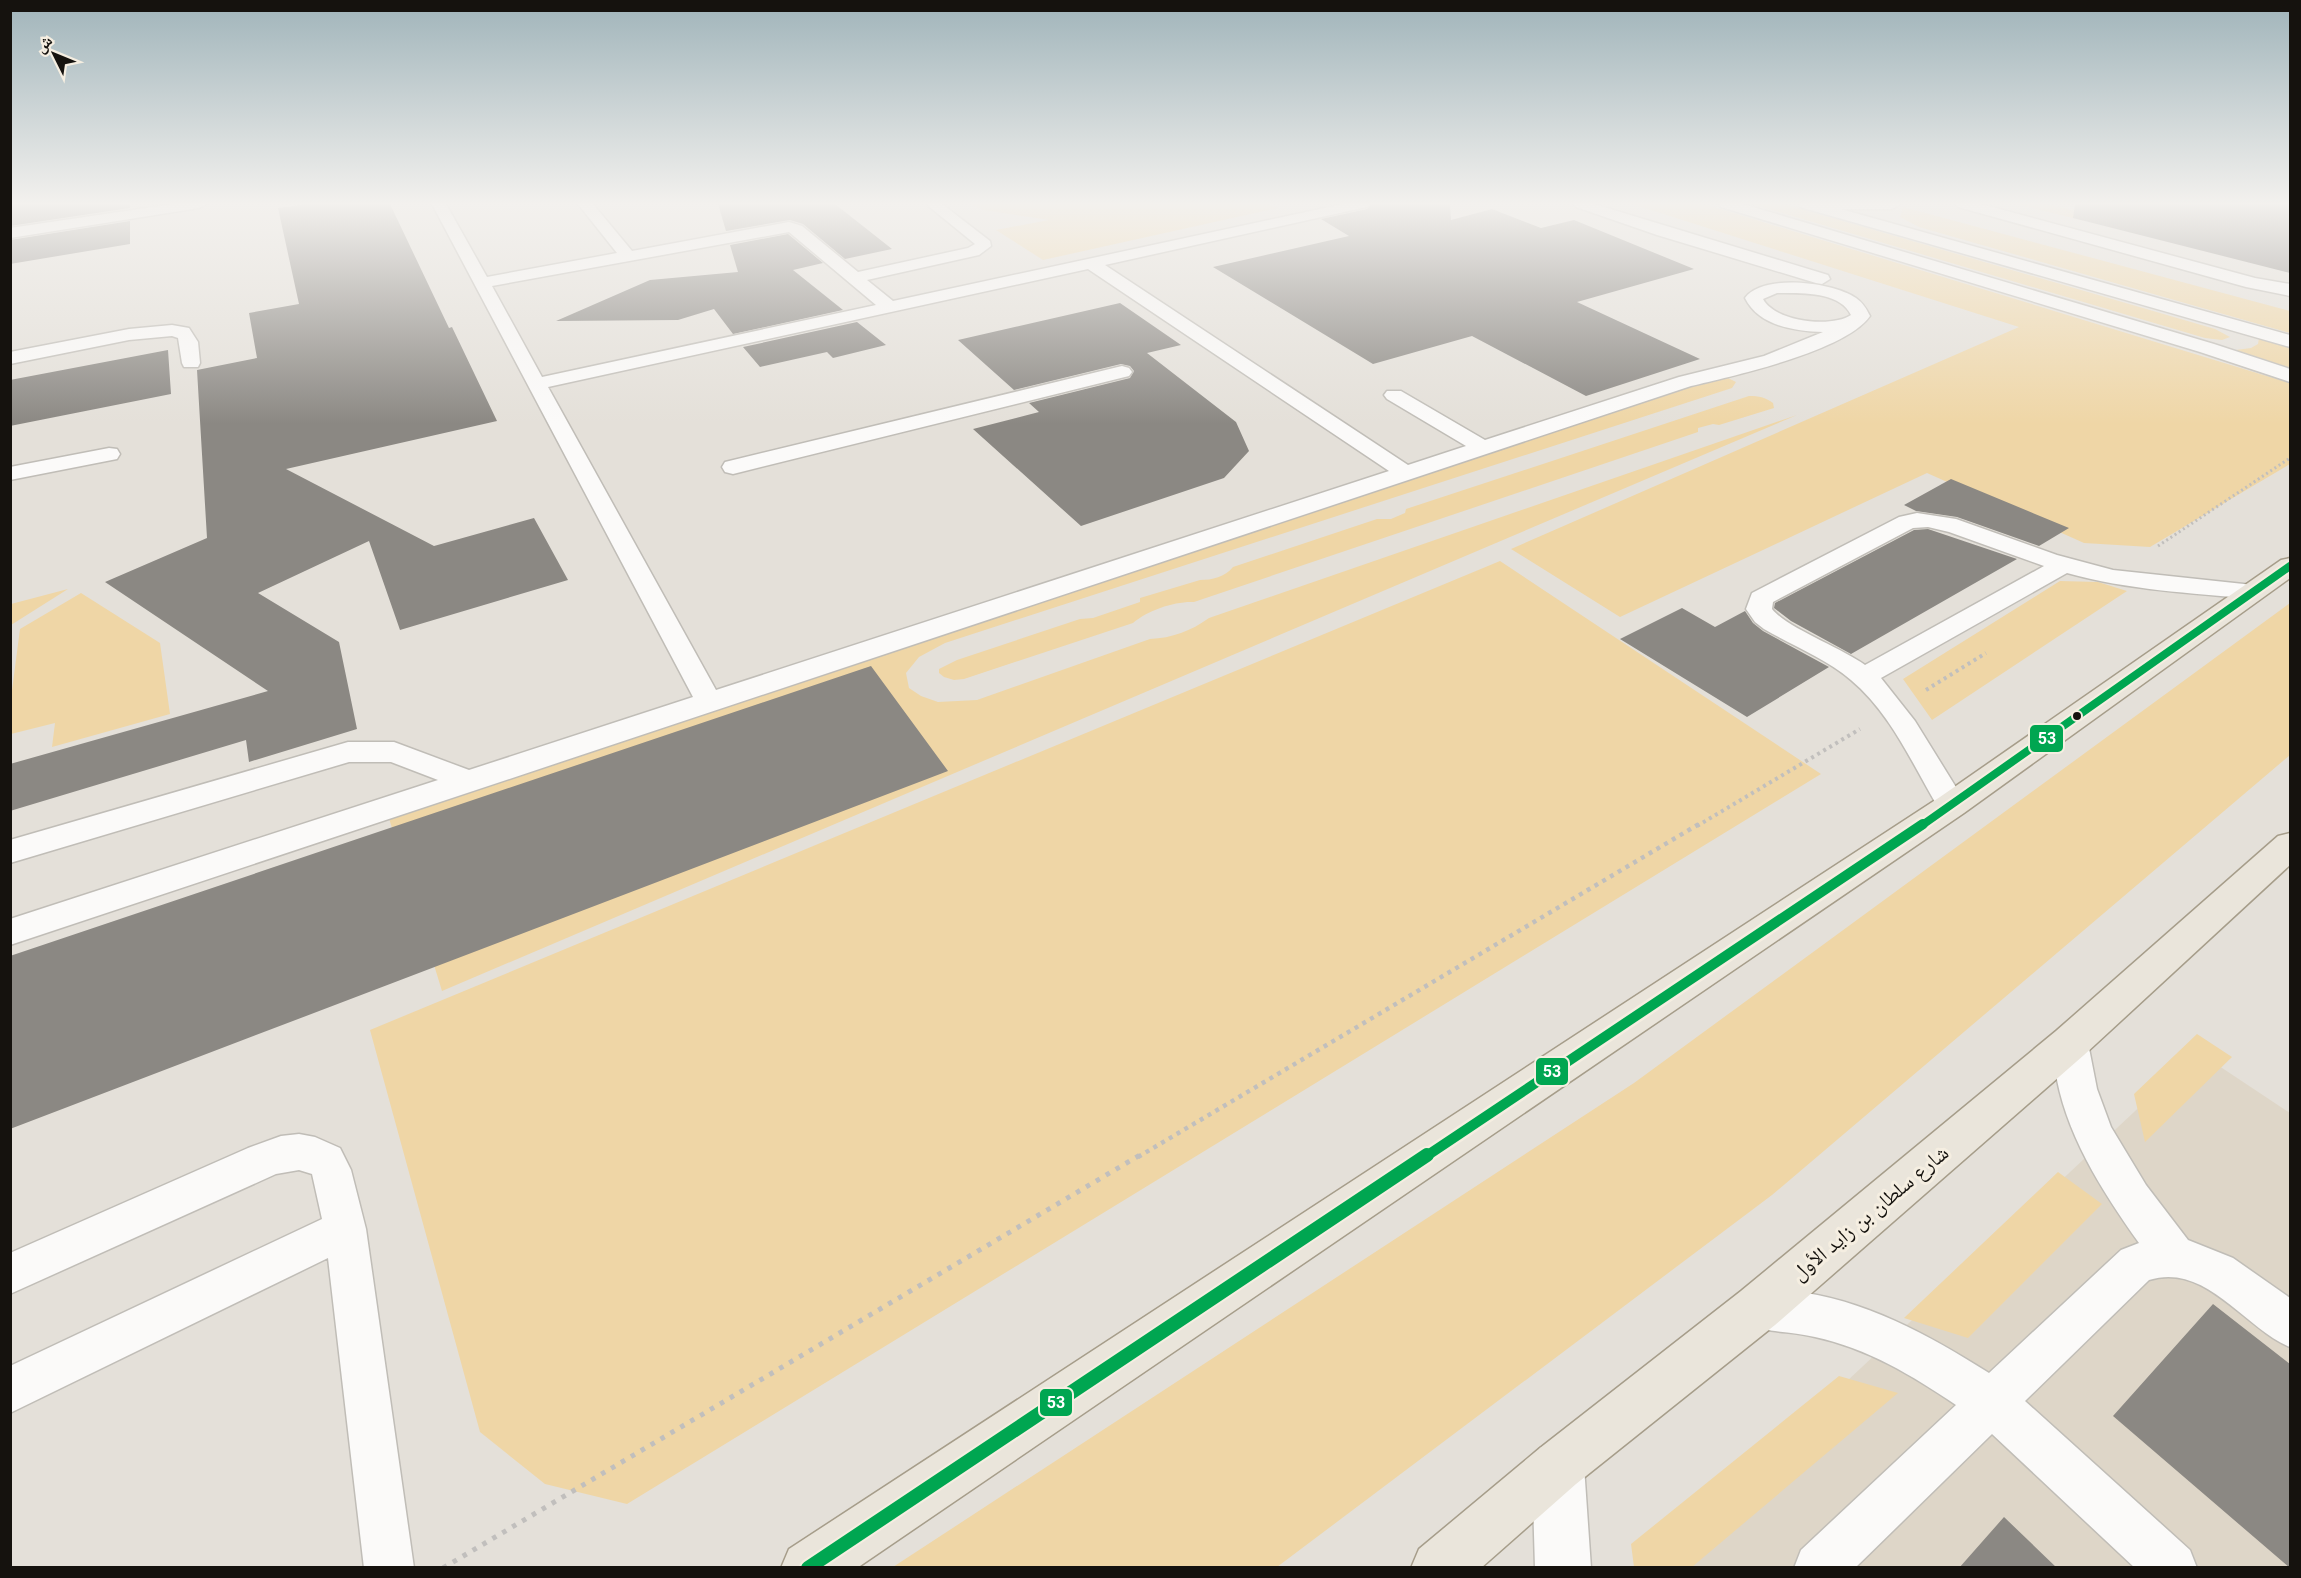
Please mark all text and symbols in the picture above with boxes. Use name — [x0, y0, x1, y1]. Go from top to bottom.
north arrow — [24, 24, 84, 84]
text: ش — [31, 31, 56, 57]
unlabelled marker — [2071, 710, 2083, 722]
line badge: 53 — [2029, 724, 2064, 753]
text: 53 — [2038, 729, 2056, 748]
line badge: 53 — [1535, 1057, 1569, 1086]
text: 53 — [1543, 1062, 1561, 1081]
street label: شارع سلطان بن زايد الأول — [1787, 1140, 1954, 1286]
line badge: 53 — [1039, 1388, 1073, 1417]
text: 53 — [1047, 1393, 1065, 1412]

